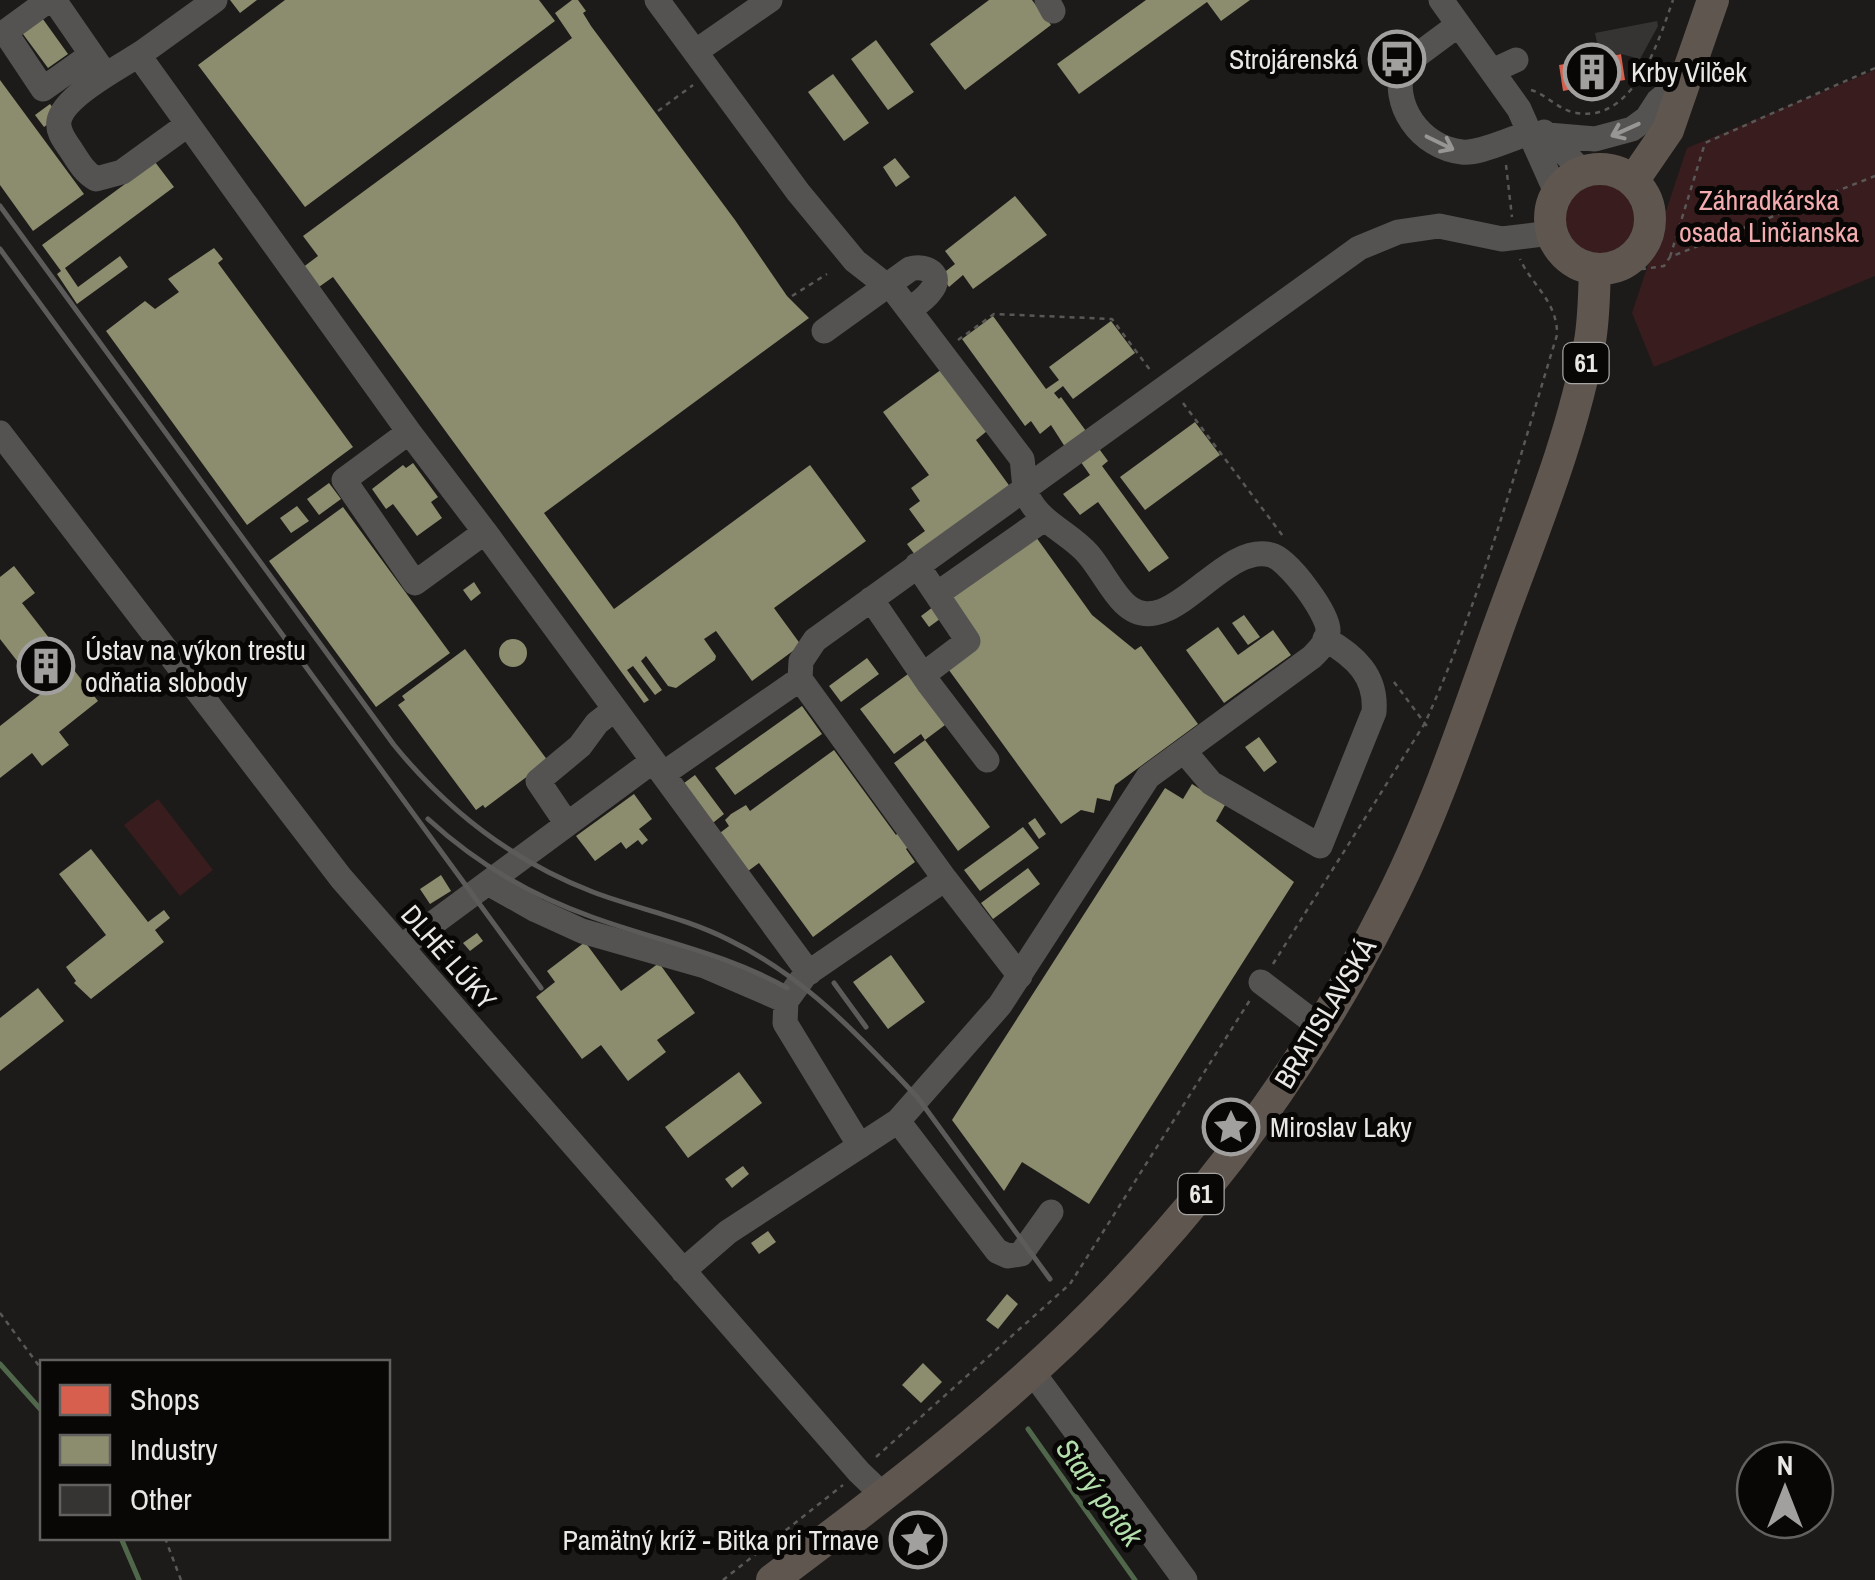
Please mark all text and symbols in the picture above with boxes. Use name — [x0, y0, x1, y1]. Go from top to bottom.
bus stop icon: Strojárenská — [1367, 29, 1427, 89]
place label: Strojárenská — [1229, 40, 1358, 78]
building icon: Krby Vilček — [1562, 42, 1622, 102]
place label: Krby Vilček — [1631, 53, 1747, 91]
one-way arrow — [1611, 122, 1641, 140]
one-way arrow — [1424, 134, 1454, 153]
park label: Záhradkárska osada Linčianska — [1679, 181, 1859, 251]
road number: 61 — [1564, 343, 1608, 383]
place label: Ústav na výkon trestu odňatia slobody — [85, 631, 306, 701]
building icon: Ústav na výkon trestu odňatia slobody — [16, 636, 76, 696]
street label: DLHÉ LÚKY — [393, 896, 506, 1018]
street label: BRATISLAVSKÁ — [1265, 930, 1385, 1095]
place icon: Miroslav Laky — [1201, 1097, 1261, 1157]
place label: Miroslav Laky — [1270, 1108, 1412, 1146]
road number: 61 — [1178, 1174, 1224, 1214]
legend — [40, 1360, 390, 1540]
text: Shops — [130, 1379, 200, 1419]
text: Industry — [130, 1429, 218, 1469]
water label: Starý potok — [1047, 1430, 1154, 1555]
north arrow — [1735, 1440, 1835, 1540]
text: N — [1777, 1446, 1793, 1484]
text: Other — [130, 1479, 192, 1519]
place icon: Pamätný kríž - Bitka pri Trnave — [888, 1510, 948, 1570]
place label: Pamätný kríž - Bitka pri Trnave — [562, 1521, 879, 1559]

